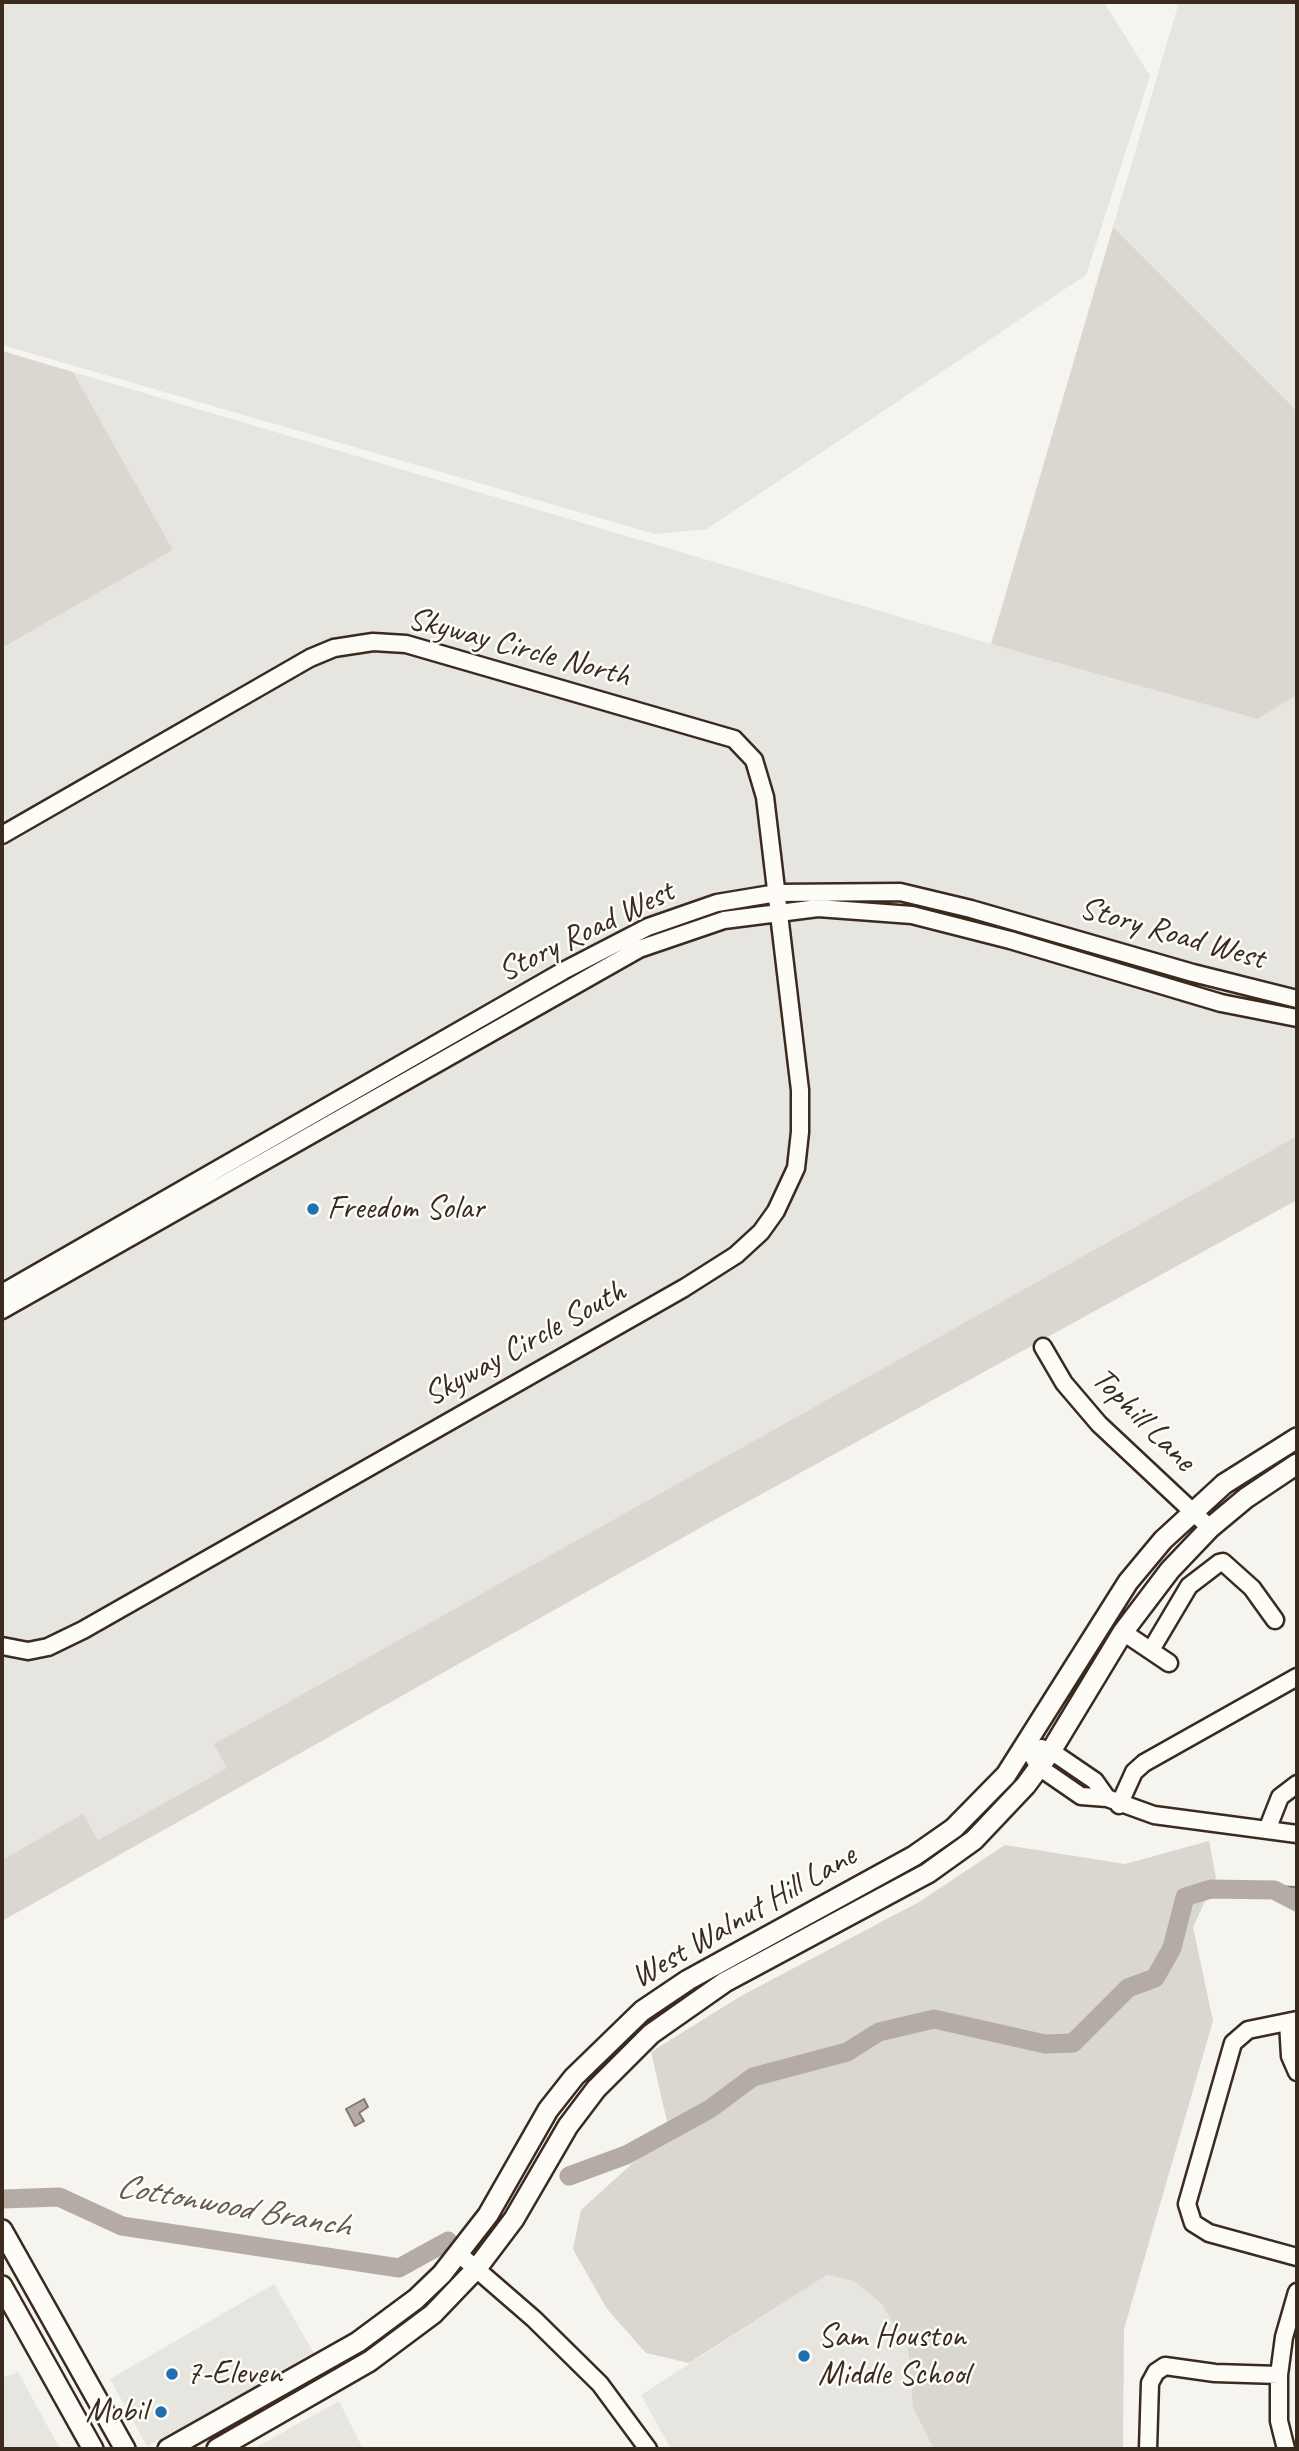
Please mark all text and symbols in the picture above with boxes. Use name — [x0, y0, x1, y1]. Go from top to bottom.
street label: Skyway Circle North — [404, 599, 634, 697]
street label: Story Road West — [492, 872, 680, 992]
street label: Story Road West — [1075, 889, 1269, 979]
place label: Freedom Solar — [327, 1189, 484, 1229]
marker: Freedom Solar — [305, 1201, 321, 1217]
street label: Skyway Circle South — [417, 1272, 633, 1416]
street label: Tophill Lane — [1083, 1360, 1203, 1480]
street label: West Walnut Hill Lane — [625, 1837, 863, 1997]
water label: Cottonwood Branch — [113, 2166, 353, 2248]
place label: Sam Houston Middle School — [818, 2317, 969, 2395]
marker: Sam Houston Middle School — [796, 2348, 812, 2364]
place label: 7-Eleven — [186, 2354, 282, 2394]
marker: 7-Eleven — [164, 2366, 180, 2382]
place label: Mobil — [85, 2392, 147, 2432]
marker: Mobil — [153, 2404, 169, 2420]

